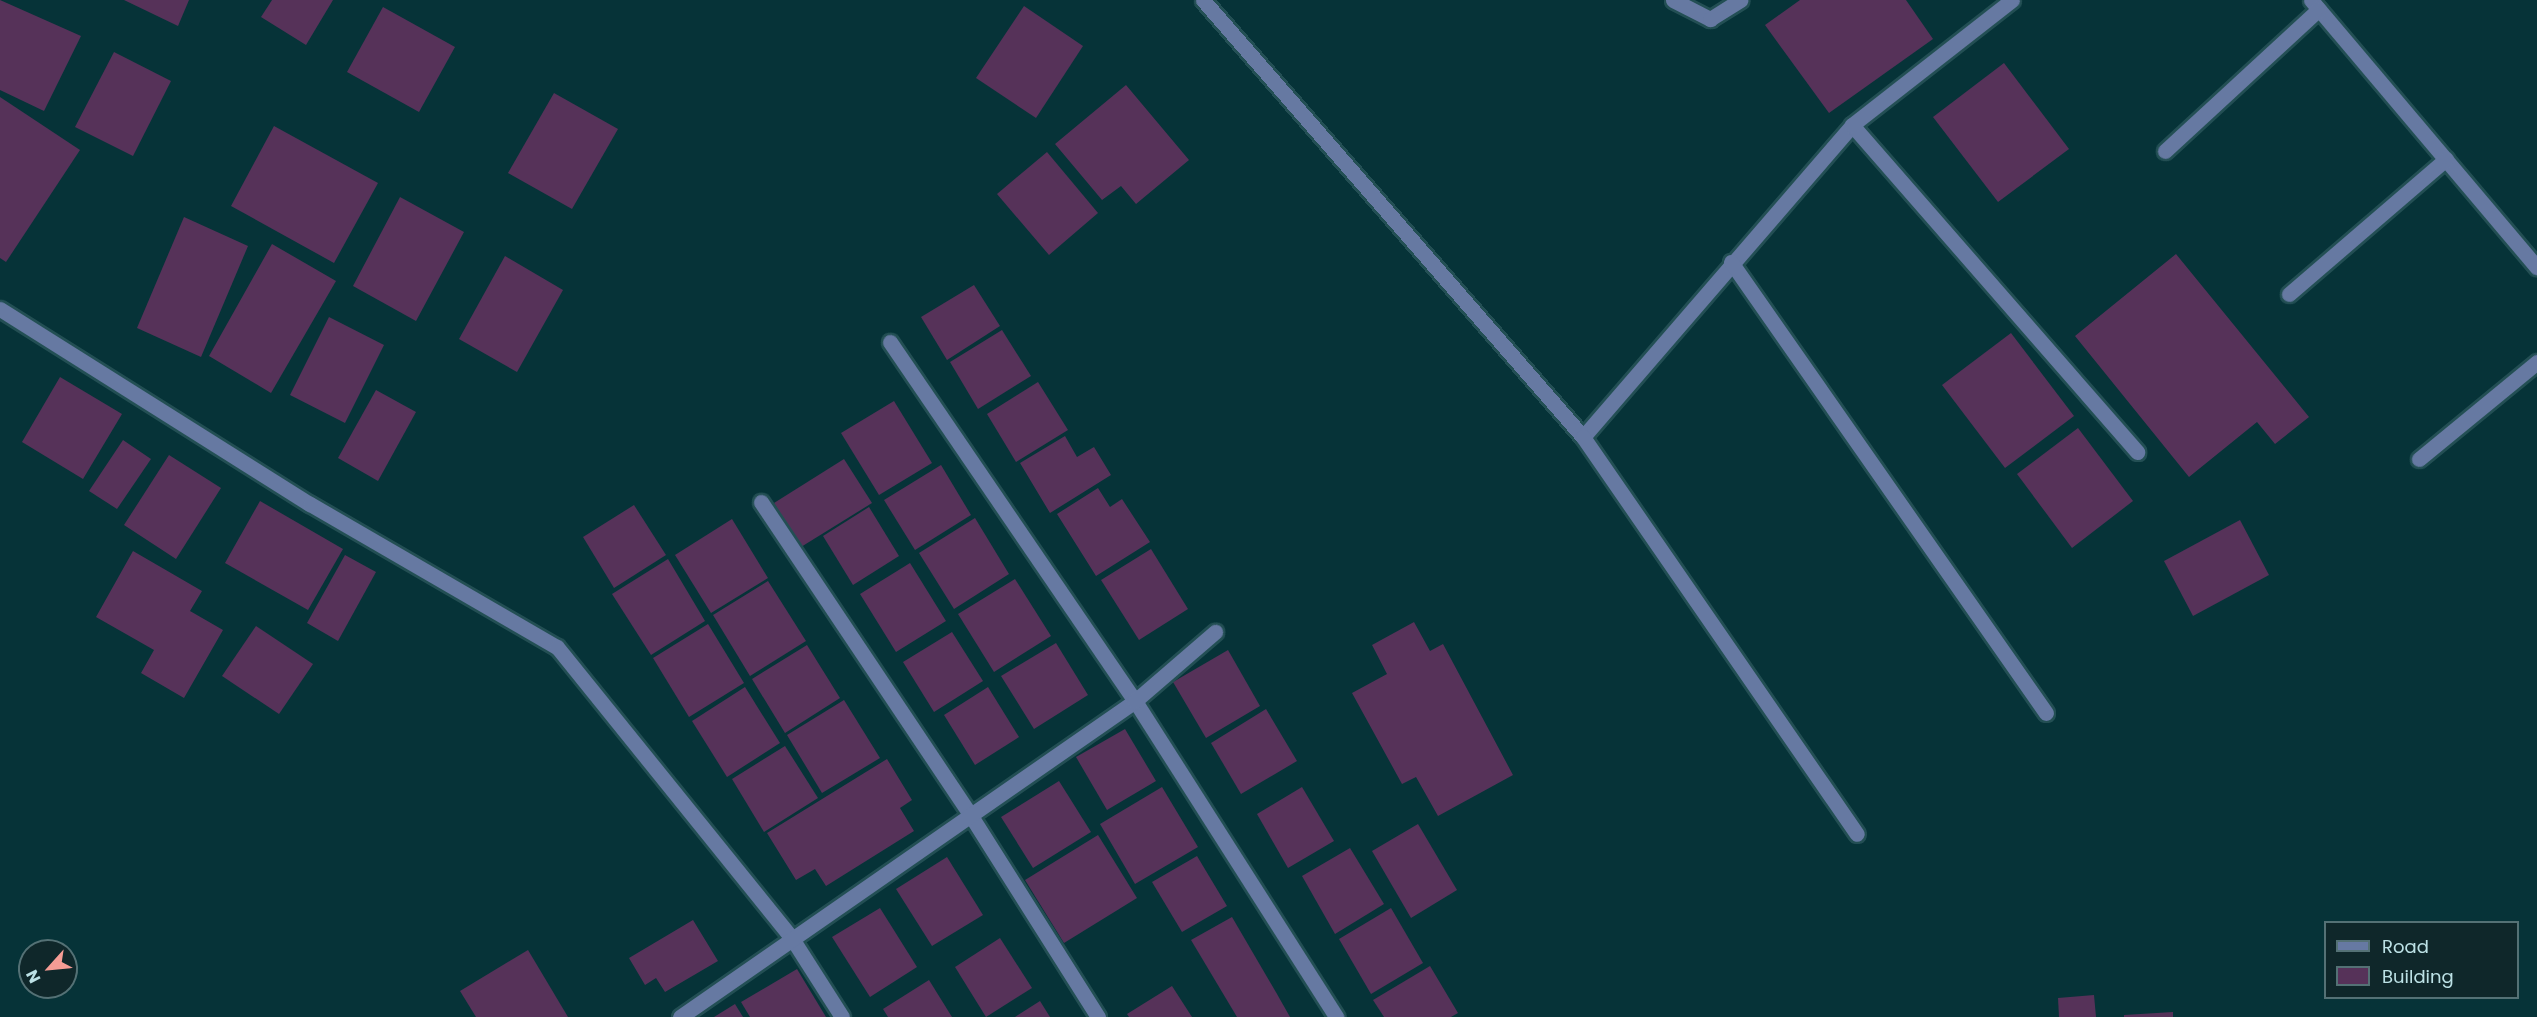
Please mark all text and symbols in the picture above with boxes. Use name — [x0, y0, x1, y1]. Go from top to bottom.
legend — [2324, 921, 2519, 999]
text: Road — [2382, 934, 2429, 959]
north arrow — [18, 939, 78, 999]
text: Building — [2382, 964, 2454, 989]
text: N — [20, 966, 46, 987]

